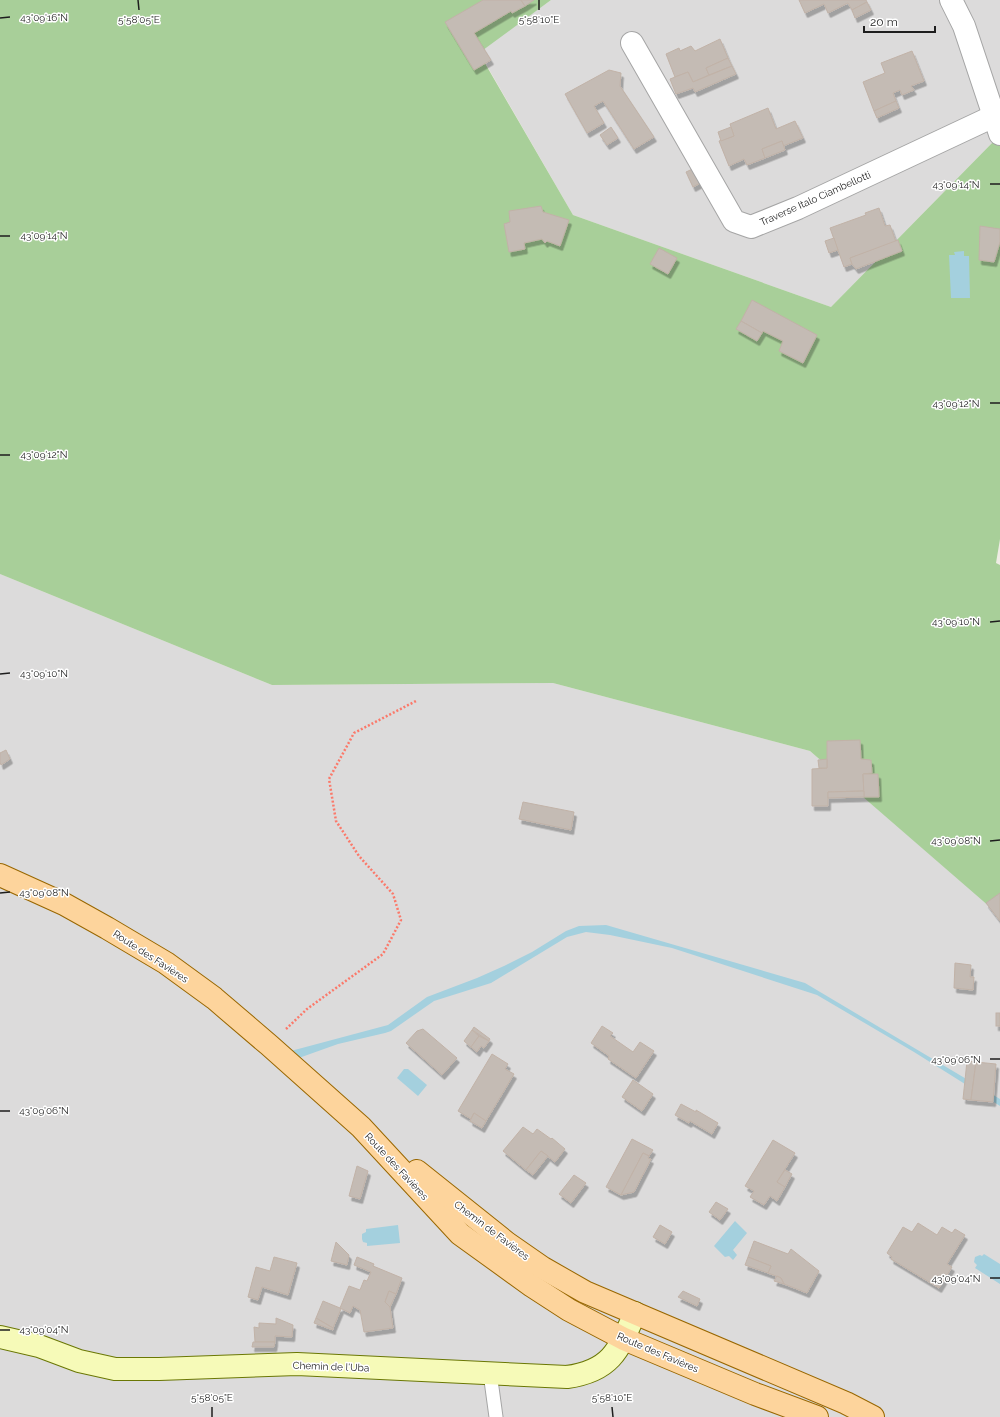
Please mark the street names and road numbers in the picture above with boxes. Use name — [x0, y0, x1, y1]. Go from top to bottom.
street label: Traverse Italo Ciambellotti — [758, 169, 872, 228]
street label: Route des Favières — [111, 928, 190, 985]
street label: Route des Favières — [363, 1131, 431, 1202]
street label: Chemin de Favières — [452, 1199, 531, 1262]
street label: Route des Favières — [615, 1330, 700, 1375]
street label: Chemin de l'Uba — [293, 1360, 369, 1373]

